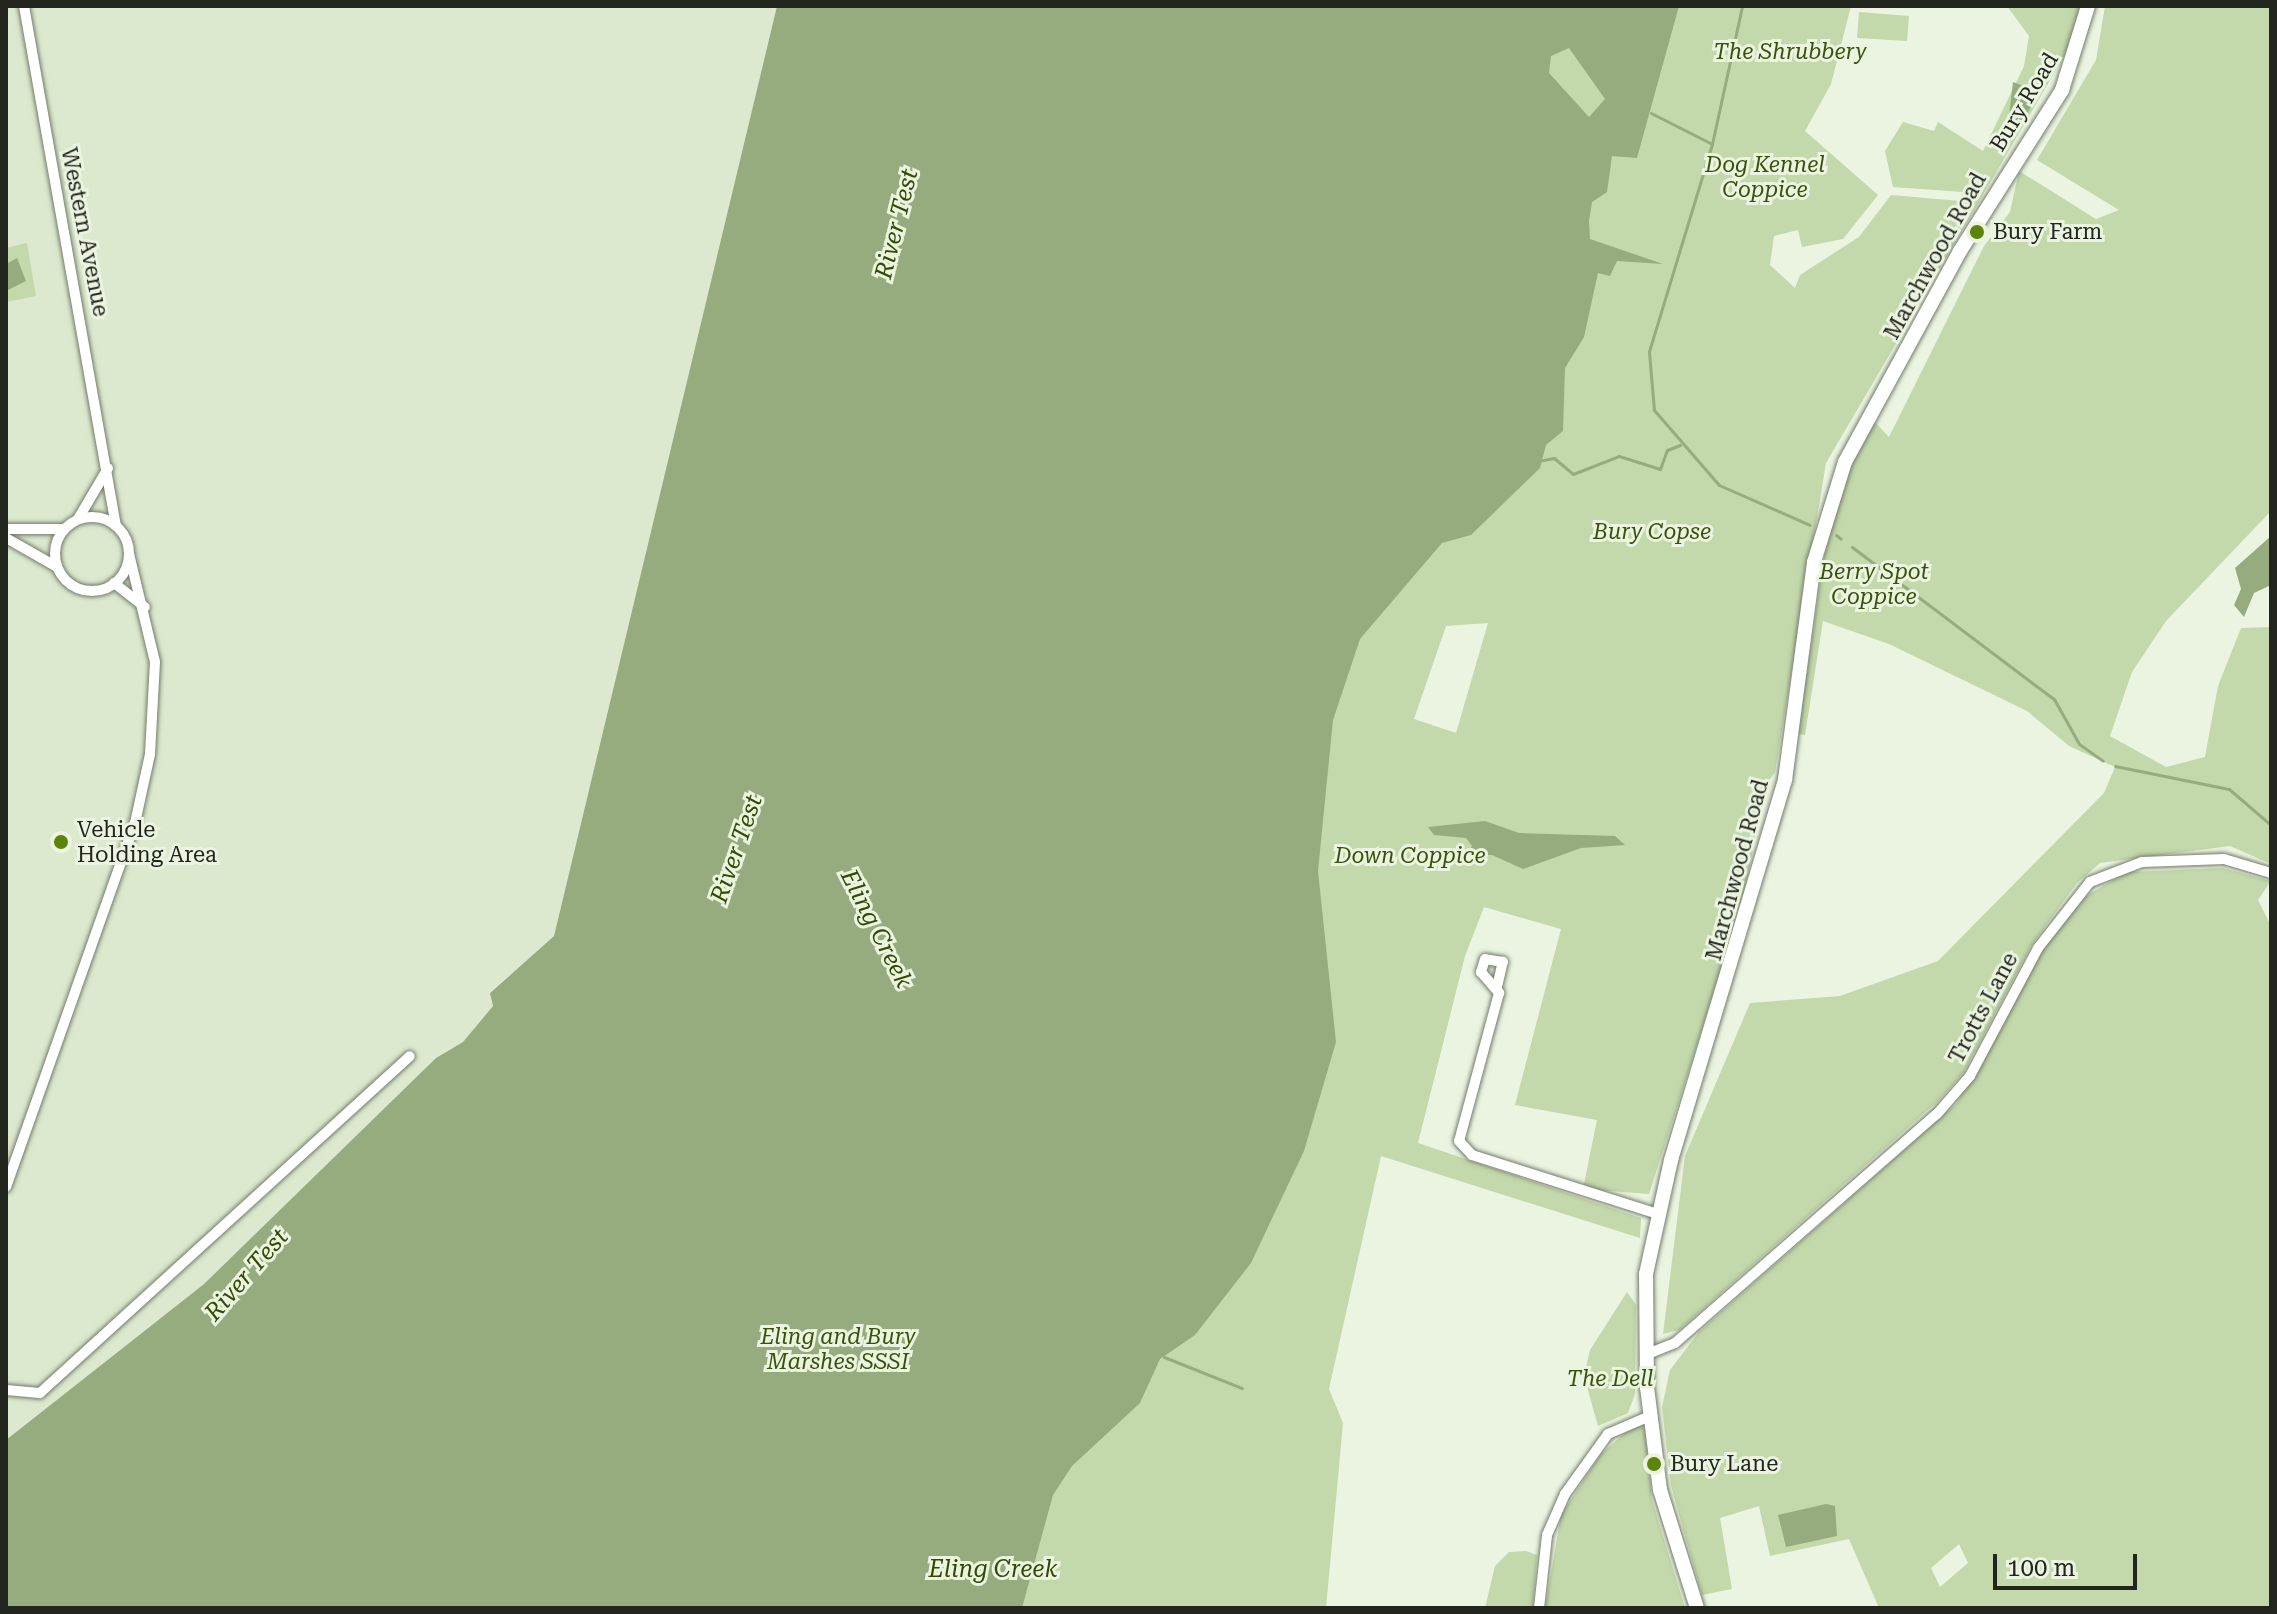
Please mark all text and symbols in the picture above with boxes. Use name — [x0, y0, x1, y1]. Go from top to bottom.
park label: The Shrubbery — [1714, 39, 1866, 65]
street label: Bury Road — [1984, 48, 2064, 156]
street label: Western Avenue — [56, 145, 114, 319]
park label: Dog Kennel Coppice — [1705, 151, 1825, 202]
water label: River Test — [869, 166, 925, 282]
street label: Marchwood Road — [1878, 168, 1992, 344]
place label: Bury Farm — [1993, 219, 2102, 245]
marker: Bury Farm — [1968, 223, 1986, 241]
park label: Bury Copse — [1593, 519, 1711, 545]
park label: Berry Spot Coppice — [1819, 558, 1929, 610]
street label: Marchwood Road — [1700, 777, 1774, 963]
water label: River Test — [705, 791, 769, 907]
place label: Vehicle Holding Area — [77, 816, 217, 868]
marker: Vehicle Holding Area — [52, 833, 70, 851]
park label: Down Coppice — [1334, 843, 1486, 869]
water label: Eling Creek — [834, 865, 918, 993]
street label: Trotts Lane — [1943, 948, 2023, 1068]
water label: River Test — [199, 1223, 295, 1327]
park label: Eling and Bury Marshes SSSI — [760, 1323, 916, 1374]
park label: The Dell — [1567, 1366, 1653, 1392]
place label: Bury Lane — [1670, 1451, 1778, 1477]
marker: Bury Lane — [1645, 1455, 1663, 1473]
scale bar — [1997, 1538, 2141, 1588]
text: 100 m — [2007, 1554, 2075, 1582]
water label: Eling Creek — [928, 1556, 1058, 1584]

